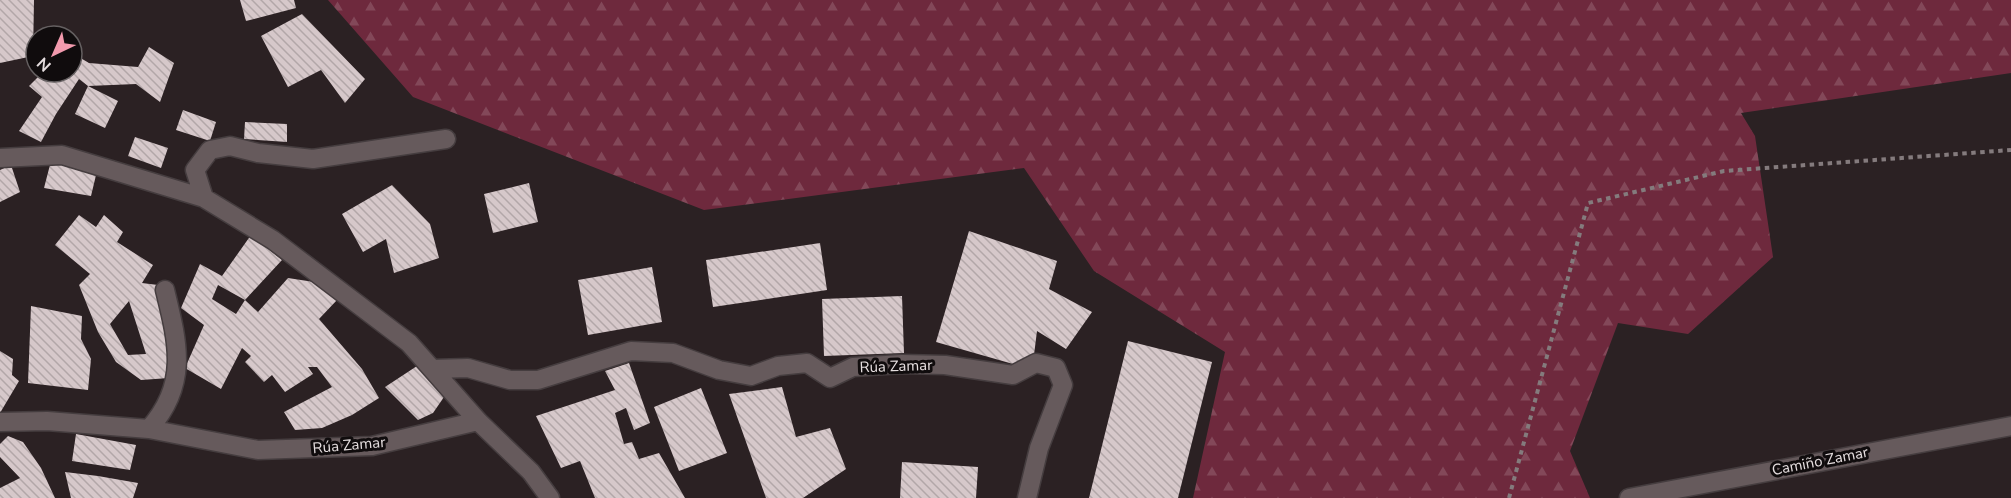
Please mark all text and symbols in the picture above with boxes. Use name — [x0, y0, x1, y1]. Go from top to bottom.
north arrow — [24, 24, 84, 84]
text: N — [32, 52, 56, 76]
street label: Rúa Zamar — [859, 355, 933, 377]
street label: Rúa Zamar — [312, 432, 387, 458]
street label: Camiño Zamar — [1770, 442, 1870, 480]

